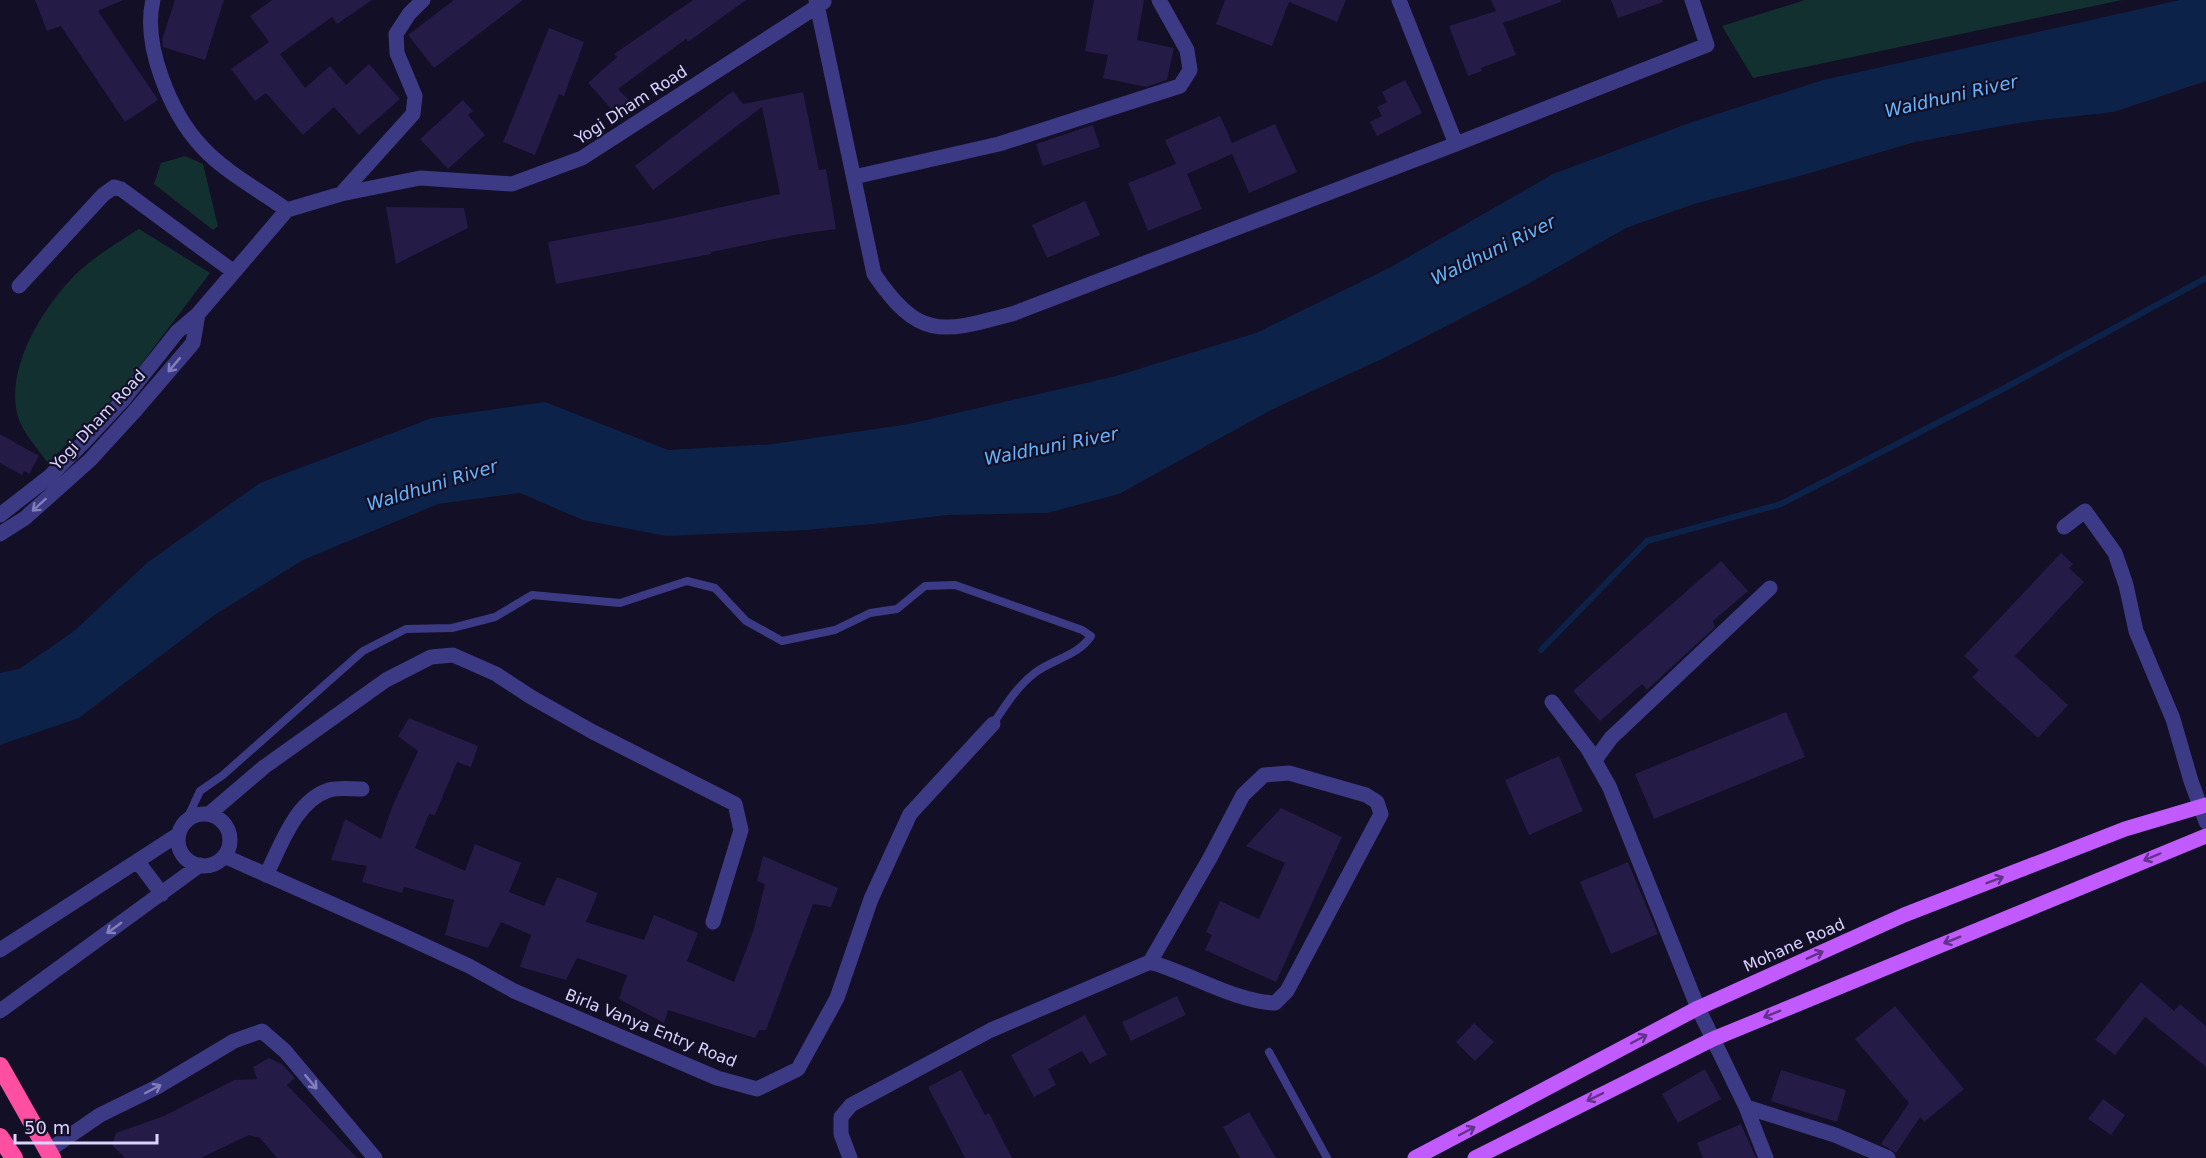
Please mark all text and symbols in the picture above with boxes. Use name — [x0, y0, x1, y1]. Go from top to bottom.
street label: Yogi Dham Road — [570, 62, 691, 149]
water label: Waldhuni River — [1882, 70, 2021, 122]
water label: Waldhuni River — [1427, 210, 1560, 289]
one-way arrow — [167, 357, 181, 372]
street label: Yogi Dham Road — [46, 366, 149, 475]
water label: Waldhuni River — [982, 422, 1121, 469]
water label: Waldhuni River — [364, 455, 502, 515]
one-way arrow — [32, 498, 47, 512]
one-way arrow — [2143, 852, 2161, 863]
one-way arrow — [1985, 874, 2004, 885]
street label: Mohane Road — [1740, 914, 1848, 976]
one-way arrow — [107, 921, 123, 934]
one-way arrow — [1943, 935, 1962, 946]
one-way arrow — [1806, 949, 1824, 961]
street label: Birla Vanya Entry Road — [563, 985, 739, 1071]
one-way arrow — [1763, 1009, 1781, 1020]
one-way arrow — [1630, 1033, 1648, 1044]
one-way arrow — [304, 1074, 317, 1090]
one-way arrow — [144, 1083, 162, 1094]
one-way arrow — [1586, 1091, 1604, 1103]
scale bar — [15, 1107, 158, 1145]
text: 50 m — [24, 1117, 70, 1138]
one-way arrow — [1458, 1125, 1475, 1137]

